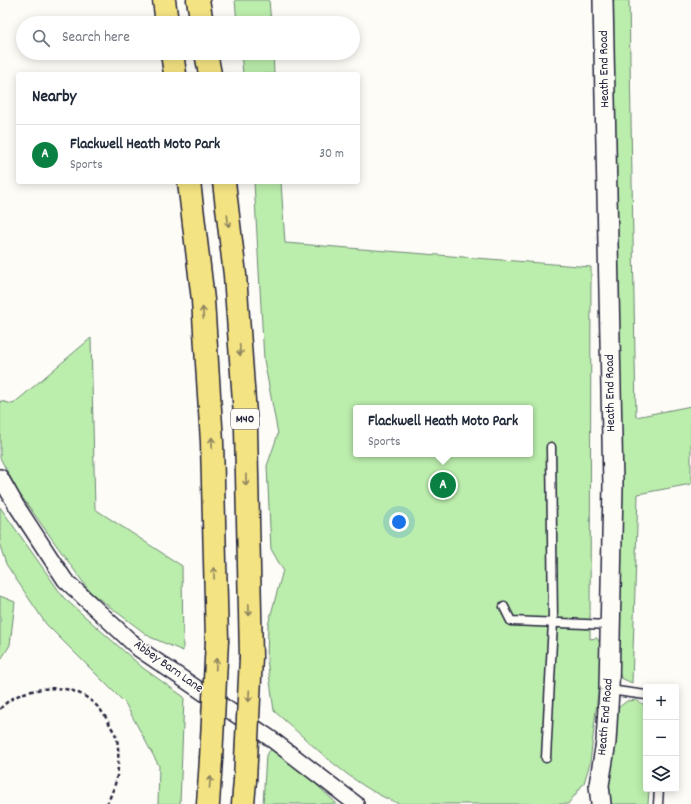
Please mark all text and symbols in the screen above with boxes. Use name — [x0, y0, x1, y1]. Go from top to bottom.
search box — [16, 16, 360, 60]
icon: search — [30, 27, 52, 49]
text: Search here — [62, 27, 130, 49]
street label: Heath End Road — [595, 30, 615, 108]
text: Nearby — [32, 86, 76, 110]
text: Flackwell Heath Moto Park — [70, 134, 220, 156]
text: A — [41, 145, 49, 164]
text: 30 m — [319, 145, 344, 164]
text: Sports — [70, 156, 103, 175]
one-way arrow — [225, 214, 232, 227]
one-way arrow — [200, 307, 207, 320]
one-way arrow — [237, 343, 244, 356]
street label: Heath End Road — [601, 354, 621, 432]
popup — [353, 405, 533, 457]
road number: M40 — [231, 409, 259, 429]
text: Flackwell Heath Moto Park — [368, 411, 518, 433]
text: Sports — [368, 433, 401, 452]
one-way arrow — [208, 437, 215, 450]
pin: A — [430, 470, 456, 500]
one-way arrow — [243, 473, 250, 486]
your location — [389, 512, 409, 532]
one-way arrow — [211, 567, 218, 580]
one-way arrow — [245, 603, 253, 616]
street label: Abbey Barn Lane — [129, 636, 207, 698]
one-way arrow — [212, 658, 219, 671]
street label: Heath End Road — [593, 678, 619, 756]
map controls — [643, 684, 679, 792]
button: + — [643, 684, 679, 720]
one-way arrow — [245, 689, 253, 702]
button: − — [643, 720, 679, 756]
button: layers — [643, 756, 679, 792]
one-way arrow — [206, 775, 213, 788]

